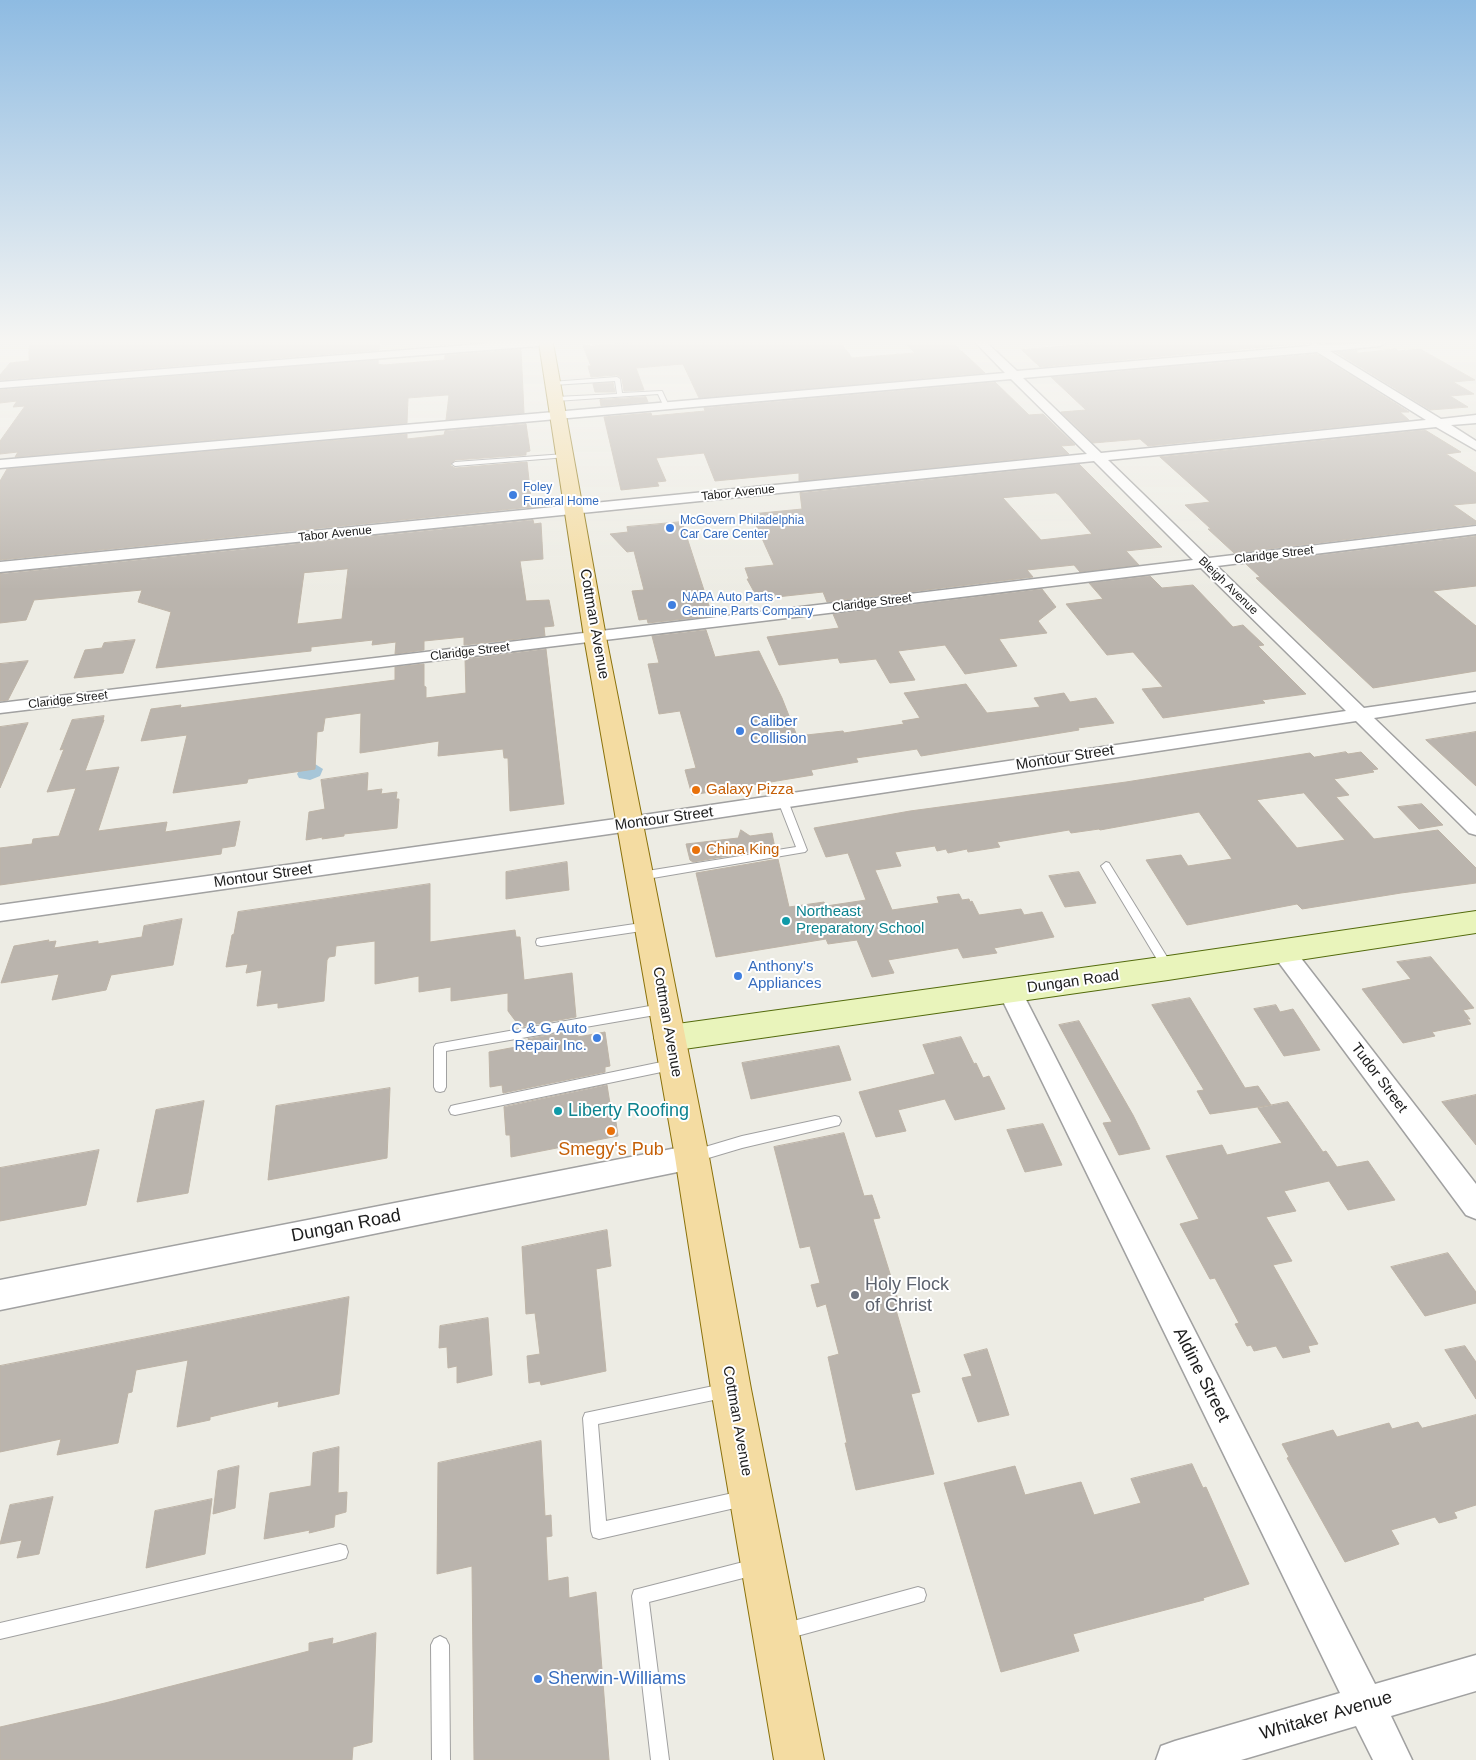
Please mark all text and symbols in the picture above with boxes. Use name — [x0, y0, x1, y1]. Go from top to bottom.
place label: Foley Funeral Home — [523, 481, 599, 509]
street label: Tabor Avenue — [701, 482, 775, 504]
marker: Foley Funeral Home — [507, 489, 519, 501]
place label: McGovern Philadelphia Car Care Center — [680, 514, 804, 542]
marker: McGovern Philadelphia Car Care Center — [664, 522, 676, 534]
street label: Tabor Avenue — [298, 523, 372, 545]
street label: Claridge Street — [1233, 543, 1315, 567]
street label: Bleigh Avenue — [1195, 554, 1261, 618]
street label: Cottman Avenue — [575, 568, 613, 680]
place label: NAPA Auto Parts - Genuine Parts Company — [682, 591, 813, 619]
street label: Claridge Street — [831, 591, 913, 615]
marker: NAPA Auto Parts - Genuine Parts Company — [666, 599, 678, 611]
street label: Claridge Street — [429, 640, 511, 664]
street label: Claridge Street — [27, 688, 109, 712]
place label: Caliber Collision — [750, 713, 807, 748]
marker: Caliber Collision — [734, 725, 746, 737]
street label: Montour Street — [1015, 741, 1115, 775]
place label: Galaxy Pizza — [706, 781, 794, 799]
marker: Galaxy Pizza — [690, 784, 702, 796]
street label: Montour Street — [614, 803, 714, 835]
place label: China King — [706, 841, 779, 859]
marker: China King — [690, 844, 702, 856]
street label: Montour Street — [213, 860, 313, 892]
place label: Northeast Preparatory School — [796, 903, 924, 938]
marker: Northeast Preparatory School — [780, 915, 792, 927]
place label: Anthony's Appliances — [748, 958, 821, 993]
street label: Cottman Avenue — [648, 966, 686, 1078]
street label: Dungan Road — [1026, 967, 1120, 997]
marker: Anthony's Appliances — [732, 970, 744, 982]
place label: C & G Auto Repair Inc. — [511, 1020, 587, 1055]
marker: C & G Auto Repair Inc. — [591, 1032, 603, 1044]
street label: Tudor Street — [1347, 1040, 1411, 1116]
place label: Liberty Roofing — [568, 1100, 689, 1122]
marker: Liberty Roofing — [552, 1105, 564, 1117]
marker: Smegy's Pub — [605, 1125, 617, 1137]
place label: Smegy's Pub — [558, 1139, 664, 1161]
street label: Dungan Road — [289, 1205, 403, 1247]
place label: Holy Flock of Christ — [865, 1274, 949, 1316]
marker: Holy Flock of Christ — [849, 1289, 861, 1301]
street label: Aldine Street — [1168, 1324, 1234, 1426]
street label: Cottman Avenue — [718, 1365, 756, 1477]
place label: Sherwin-Williams — [548, 1668, 686, 1690]
marker: Sherwin-Williams — [532, 1673, 544, 1685]
street label: Whitaker Avenue — [1257, 1687, 1395, 1745]

